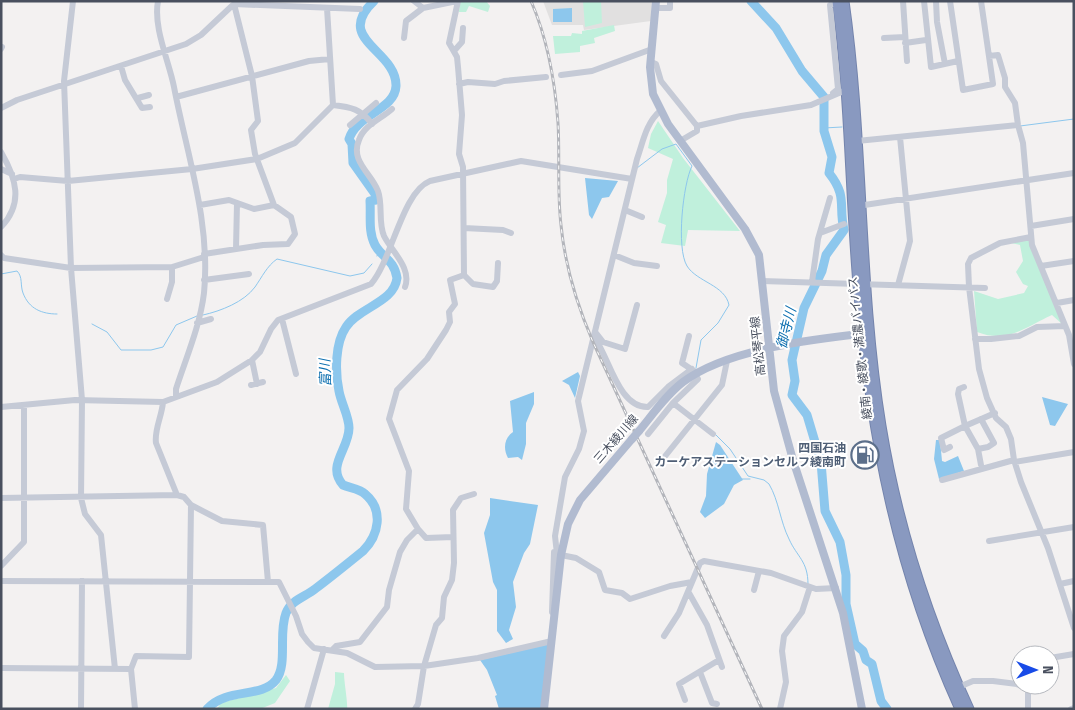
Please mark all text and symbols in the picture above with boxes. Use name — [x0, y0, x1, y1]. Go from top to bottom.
street label: 綾南・綾歌・満濃バイパス — [846, 276, 874, 420]
water label: 御寺川 — [773, 304, 800, 351]
street label: 高松琴平線 — [748, 315, 768, 377]
water label: 富川 — [316, 357, 334, 387]
street label: 三木綾川線 — [591, 412, 641, 466]
fuel station icon: 四国石油 カーケアステーションセルフ綾南町 — [850, 440, 880, 470]
place label: 四国石油 カーケアステーションセルフ綾南町 — [654, 441, 846, 469]
north arrow — [1010, 645, 1060, 695]
text: N — [1039, 666, 1056, 674]

